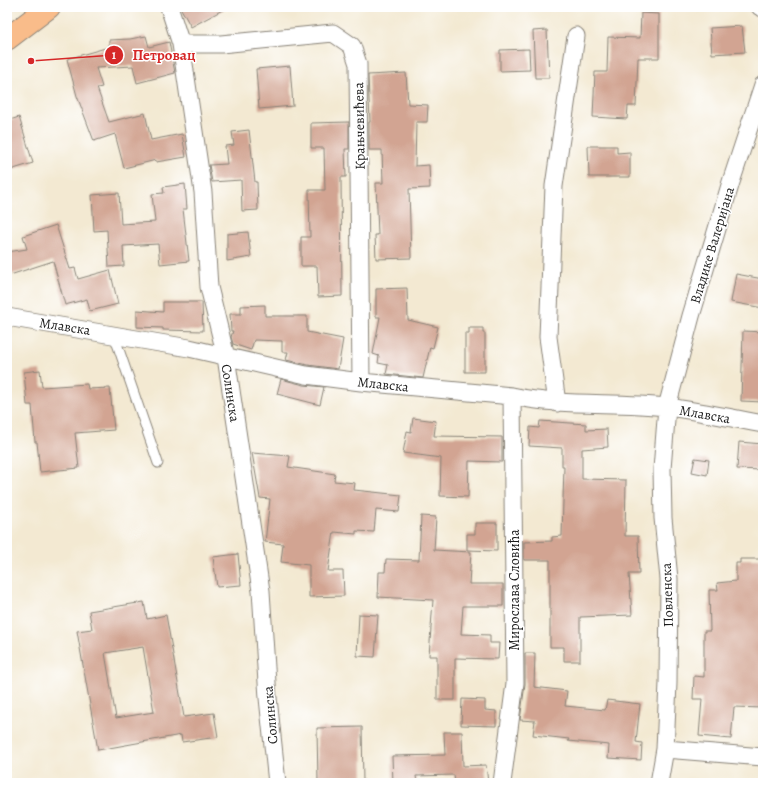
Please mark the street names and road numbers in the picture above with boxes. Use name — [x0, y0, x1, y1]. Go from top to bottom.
street label: Крањчевићева — [349, 81, 370, 170]
street label: Владике Валеријана — [686, 184, 739, 306]
street label: Млавска — [38, 313, 92, 340]
street label: Солинска — [217, 363, 245, 424]
street label: Млавска — [356, 372, 410, 397]
street label: Млавска — [678, 401, 732, 428]
street label: Мирослава Словића — [505, 529, 524, 651]
street label: Повленска — [657, 562, 678, 627]
street label: Солинска — [258, 685, 283, 745]

